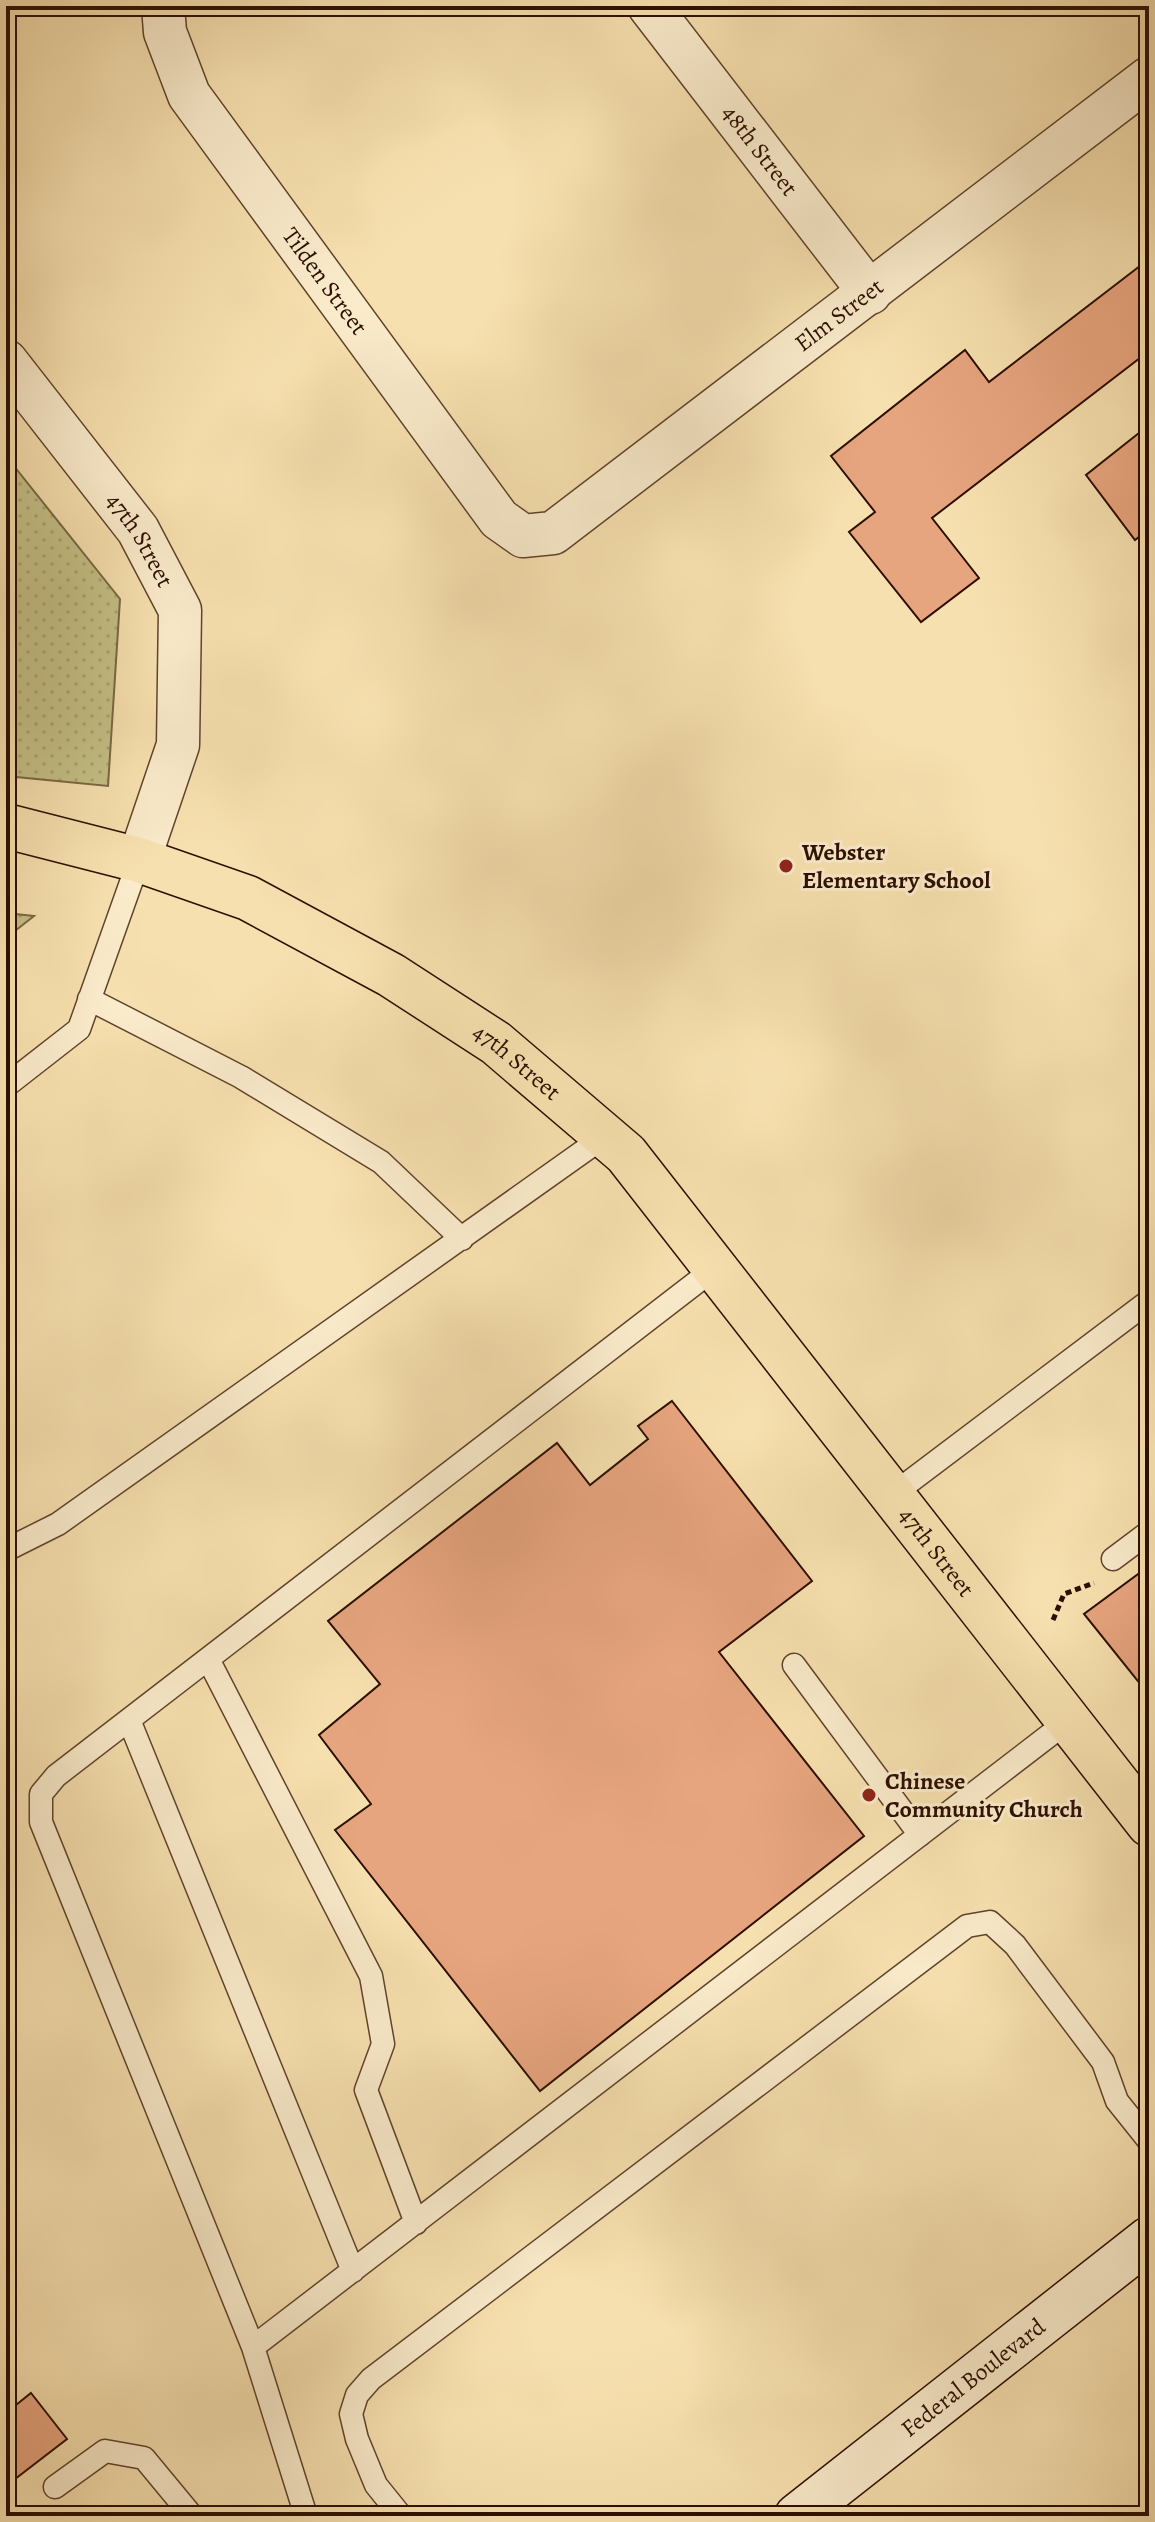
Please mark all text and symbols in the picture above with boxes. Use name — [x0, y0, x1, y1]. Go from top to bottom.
street label: 48th Street — [715, 98, 805, 202]
street label: Tilden Street — [275, 221, 375, 341]
street label: Elm Street — [788, 270, 890, 359]
street label: 47th Street — [99, 486, 181, 593]
place label: Webster Elementary School — [801, 836, 991, 896]
marker: Webster Elementary School — [777, 857, 795, 875]
street label: 47th Street — [466, 1016, 568, 1108]
street label: 47th Street — [892, 1501, 982, 1603]
place label: Chinese Community Church — [885, 1765, 1083, 1825]
marker: Chinese Community Church — [860, 1786, 878, 1804]
street label: Federal Boulevard — [894, 2311, 1052, 2444]

